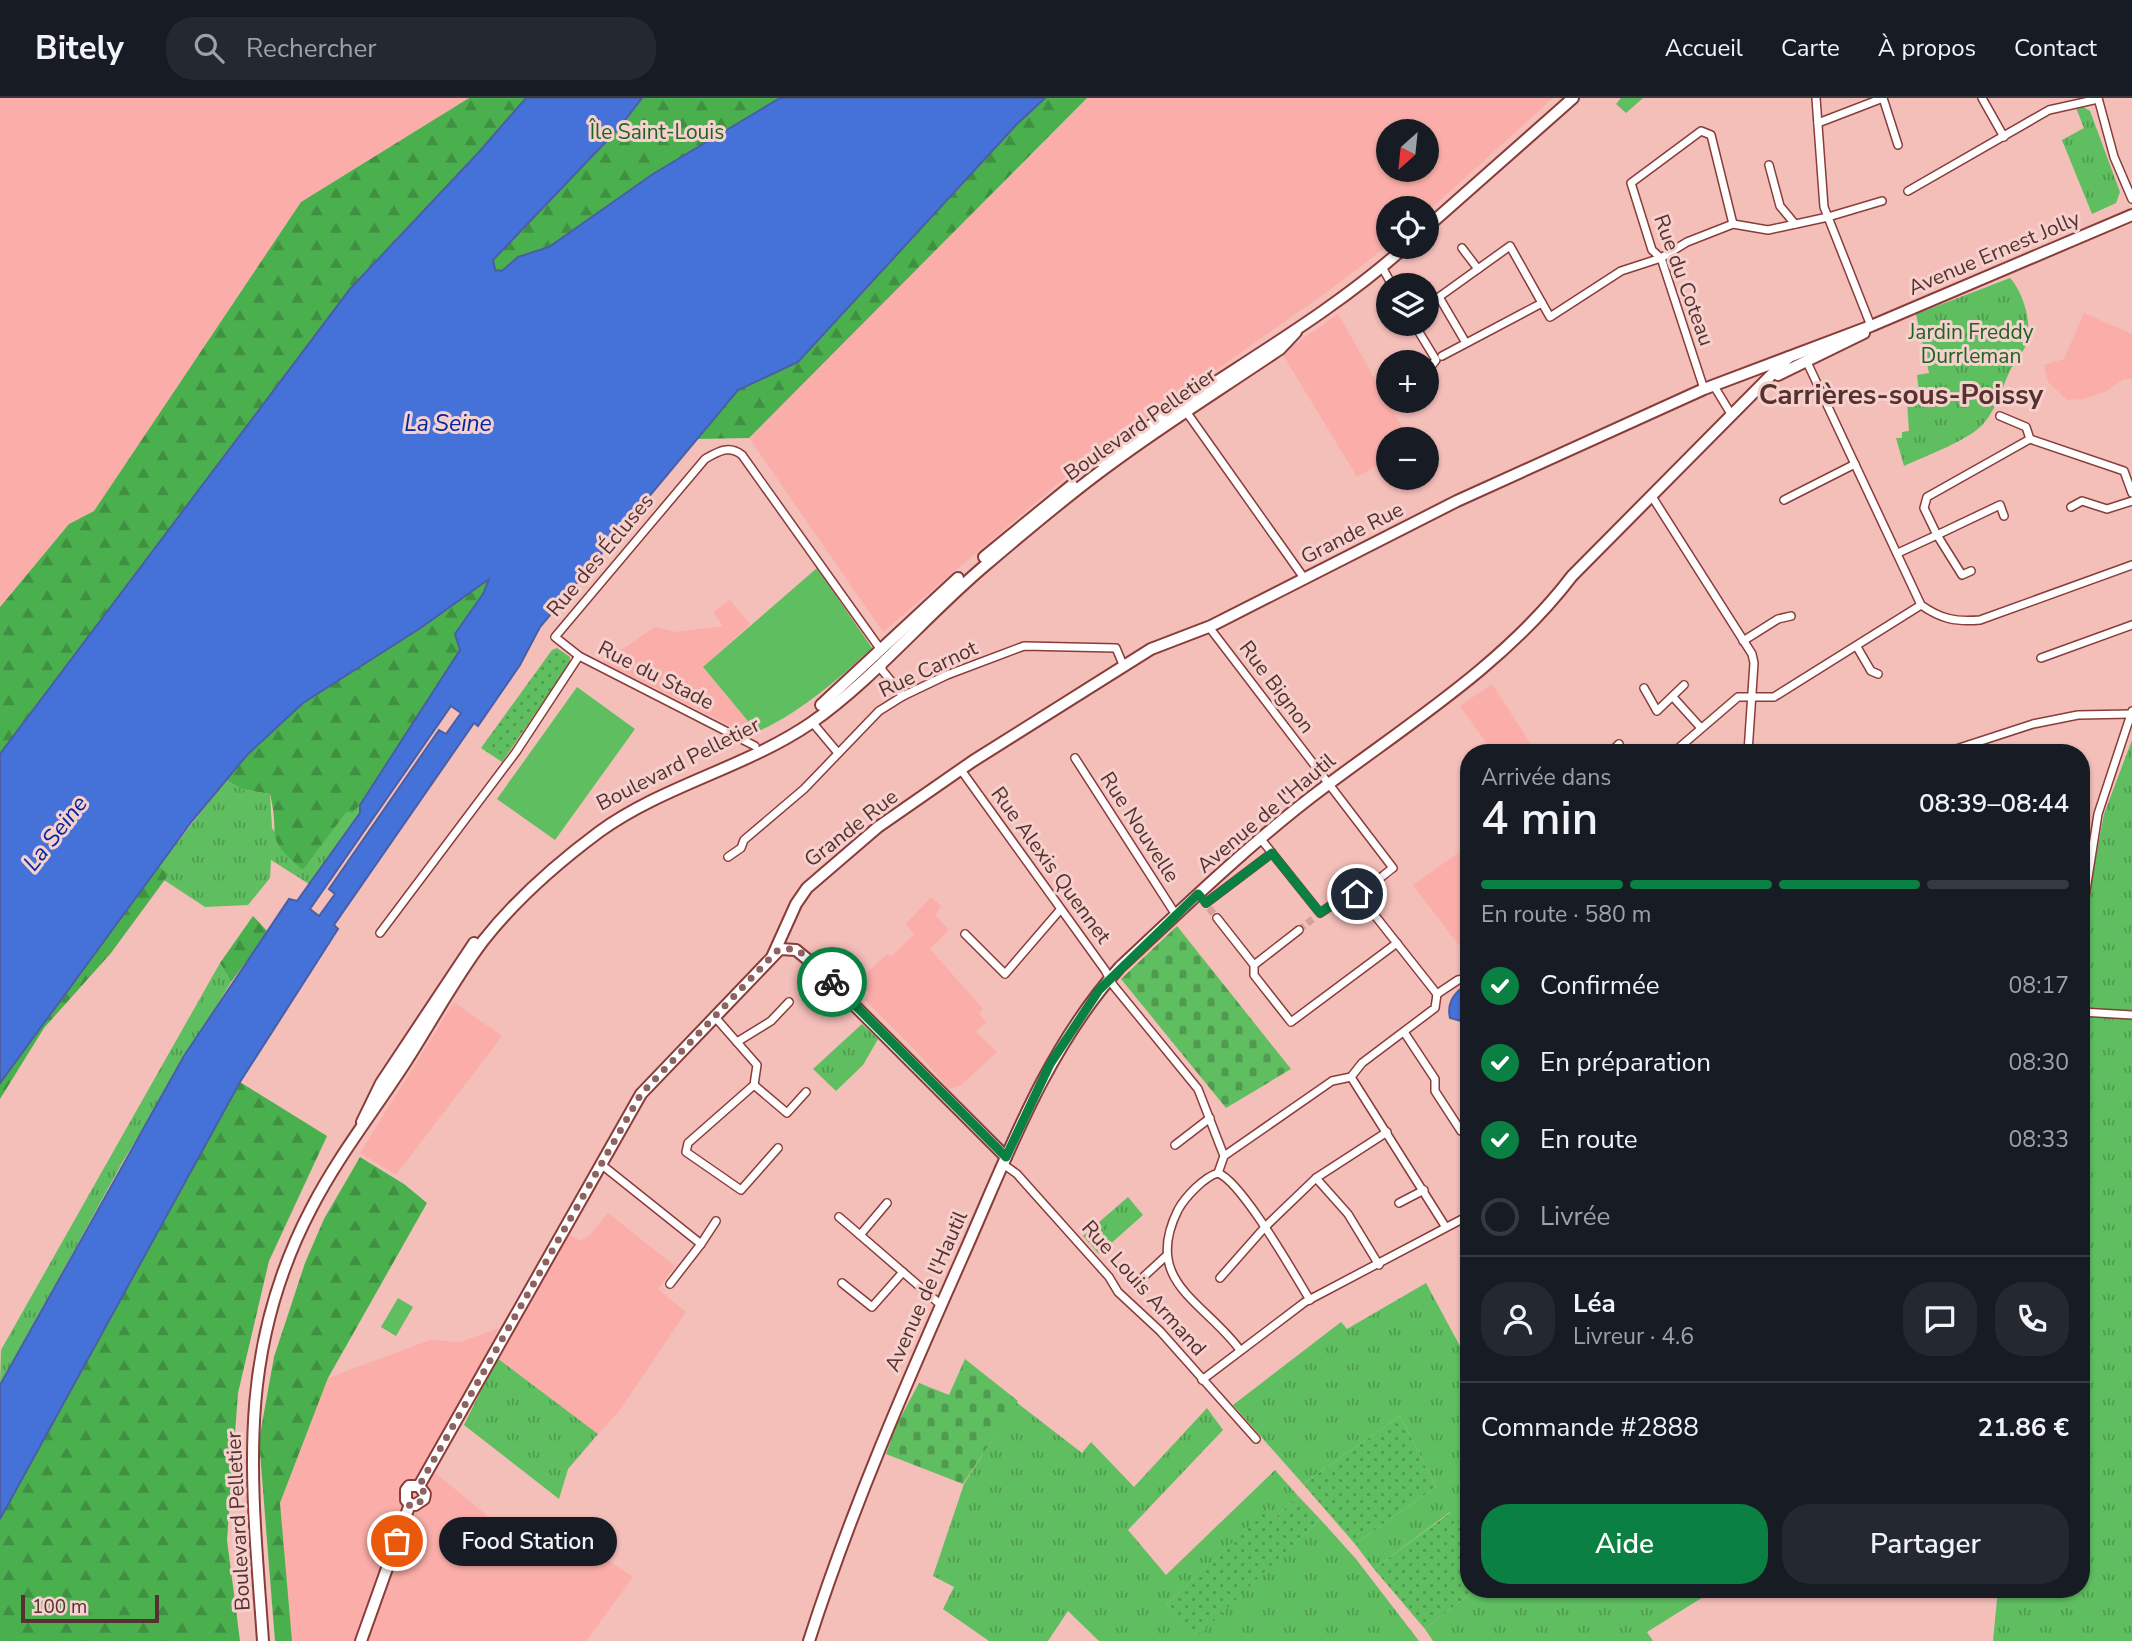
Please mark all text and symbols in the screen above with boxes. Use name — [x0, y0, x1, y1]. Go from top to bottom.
search box — [166, 17, 656, 80]
text: Bitely — [35, 26, 124, 71]
icon: search — [190, 29, 228, 67]
text: Rechercher — [246, 31, 377, 66]
text: Accueil — [1665, 32, 1743, 64]
text: Carte — [1781, 32, 1840, 64]
text: À propos — [1878, 32, 1976, 64]
text: Contact — [2014, 32, 2097, 64]
park label: Île Saint-Louis — [589, 118, 724, 146]
north arrow — [1376, 119, 1438, 182]
map controls — [1376, 119, 1439, 490]
button: locate — [1376, 196, 1439, 259]
street label: Avenue Ernest Jolly — [1904, 204, 2084, 302]
street label: Rue du Coteau — [1647, 210, 1721, 350]
button: layers — [1376, 273, 1439, 336]
park label: Jardin Freddy Durrleman — [1908, 318, 2034, 370]
button: + — [1376, 350, 1439, 413]
street label: Boulevard Pelletier — [1058, 361, 1222, 487]
district label: Carrières-sous-Poissy — [1759, 376, 2043, 414]
water label: La Seine — [404, 408, 492, 439]
button: − — [1376, 427, 1439, 490]
street label: Rue des Écluses — [540, 488, 660, 622]
street label: Grande Rue — [1296, 495, 1408, 571]
street label: Rue du Stade — [593, 634, 719, 716]
street label: Rue Carnot — [874, 634, 982, 704]
street label: Rue Bignon — [1233, 635, 1321, 739]
street label: Boulevard Pelletier — [591, 710, 765, 817]
street label: Avenue de l'Hautil — [1191, 746, 1342, 879]
text: Arrivée dans — [1481, 762, 1611, 793]
street label: Rue Nouvelle — [1094, 766, 1186, 888]
street label: Rue Alexis Quennet — [985, 781, 1118, 950]
street label: Grande Rue — [798, 783, 904, 873]
text: 08:39–08:44 — [1919, 786, 2069, 821]
text: 4 min — [1481, 787, 1598, 850]
water label: La Seine — [16, 789, 95, 877]
pin — [1327, 864, 1387, 924]
icon: home — [1338, 875, 1376, 913]
text: En route · 580 m — [1481, 899, 1651, 930]
courier — [797, 947, 867, 1017]
icon: bike — [813, 963, 851, 1001]
icon: check — [1481, 967, 1519, 1005]
text: Confirmée — [1540, 968, 1660, 1003]
text: 08:17 — [2009, 970, 2069, 1001]
icon: check — [1481, 1044, 1519, 1082]
text: En préparation — [1540, 1045, 1711, 1080]
text: 08:30 — [2009, 1047, 2069, 1078]
icon: check — [1481, 1121, 1519, 1159]
text: En route — [1540, 1122, 1638, 1157]
text: 08:33 — [2009, 1124, 2069, 1155]
text: Livrée — [1540, 1199, 1610, 1234]
street label: Avenue de l'Hautil — [878, 1206, 974, 1376]
street label: Rue Louis Armand — [1076, 1214, 1212, 1362]
button: person — [1481, 1282, 1555, 1356]
button: chat — [1903, 1282, 1977, 1356]
button: phone — [1995, 1282, 2069, 1356]
text: Léa — [1573, 1286, 1616, 1321]
text: Livreur · 4.6 — [1573, 1321, 1694, 1352]
text: Commande #2888 — [1481, 1410, 1699, 1445]
text: 21.86 € — [1978, 1410, 2069, 1445]
street label: Boulevard Pelletier — [219, 1430, 257, 1612]
button: Aide — [1481, 1504, 1768, 1584]
button: Partager — [1782, 1504, 2069, 1584]
pin — [367, 1511, 427, 1571]
callout: Food Station — [439, 1516, 618, 1566]
icon: bag — [378, 1522, 416, 1560]
text: Food Station — [461, 1526, 595, 1557]
scale bar — [21, 1592, 159, 1624]
text: 100 m — [32, 1594, 87, 1620]

